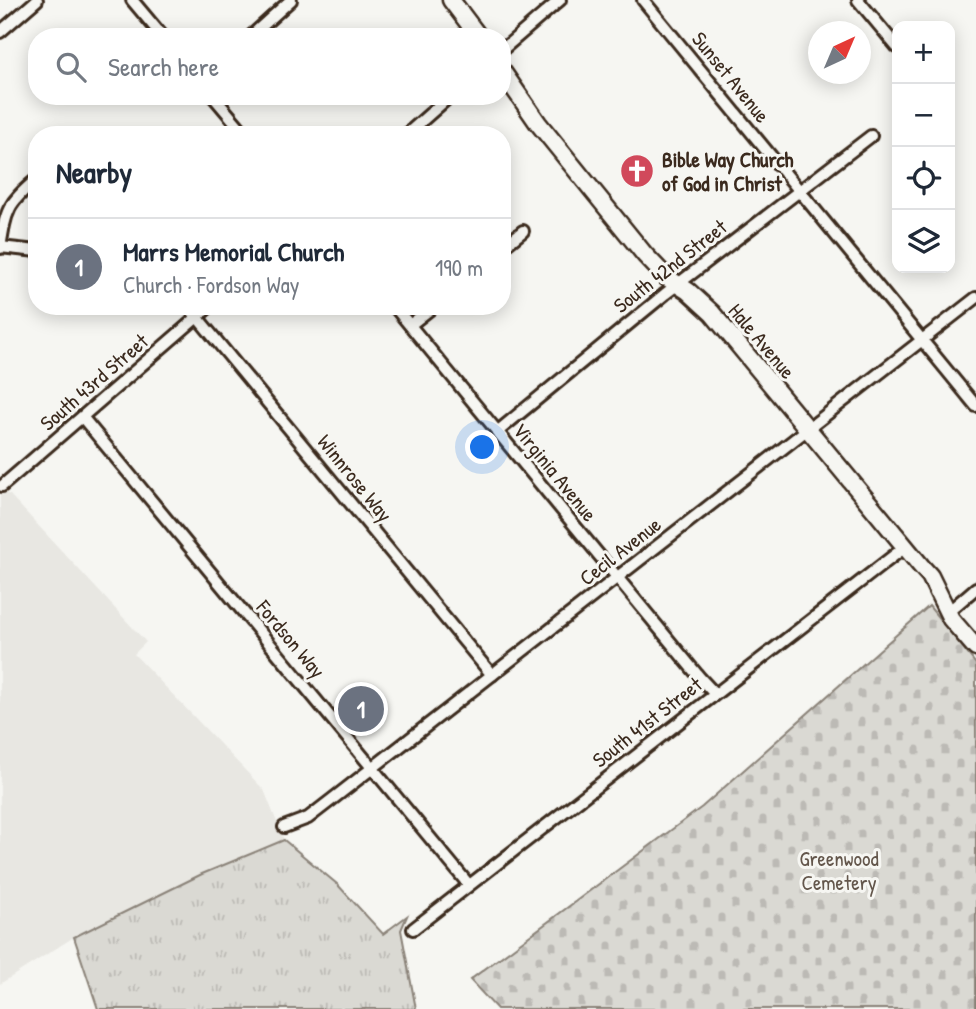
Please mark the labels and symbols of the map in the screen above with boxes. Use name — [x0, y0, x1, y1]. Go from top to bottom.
north arrow — [808, 21, 871, 84]
street label: Sunset Avenue — [685, 25, 777, 129]
place label: Bible Way Church of God in Christ — [662, 145, 794, 198]
church icon: Bible Way Church of God in Christ — [618, 152, 656, 190]
street label: South 42nd Street — [607, 212, 733, 319]
street label: Hale Avenue — [722, 297, 802, 385]
street label: South 43rd Street — [34, 326, 155, 437]
street label: Virginia Avenue — [506, 417, 604, 527]
street label: Winnrose Way — [311, 428, 399, 528]
your location — [465, 430, 499, 464]
street label: Cecil Avenue — [573, 510, 667, 592]
street label: Fordson Way — [249, 593, 332, 684]
street label: South 41st Street — [586, 669, 709, 774]
pin: 1 — [338, 683, 384, 735]
park label: Greenwood Cemetery — [799, 844, 879, 897]

